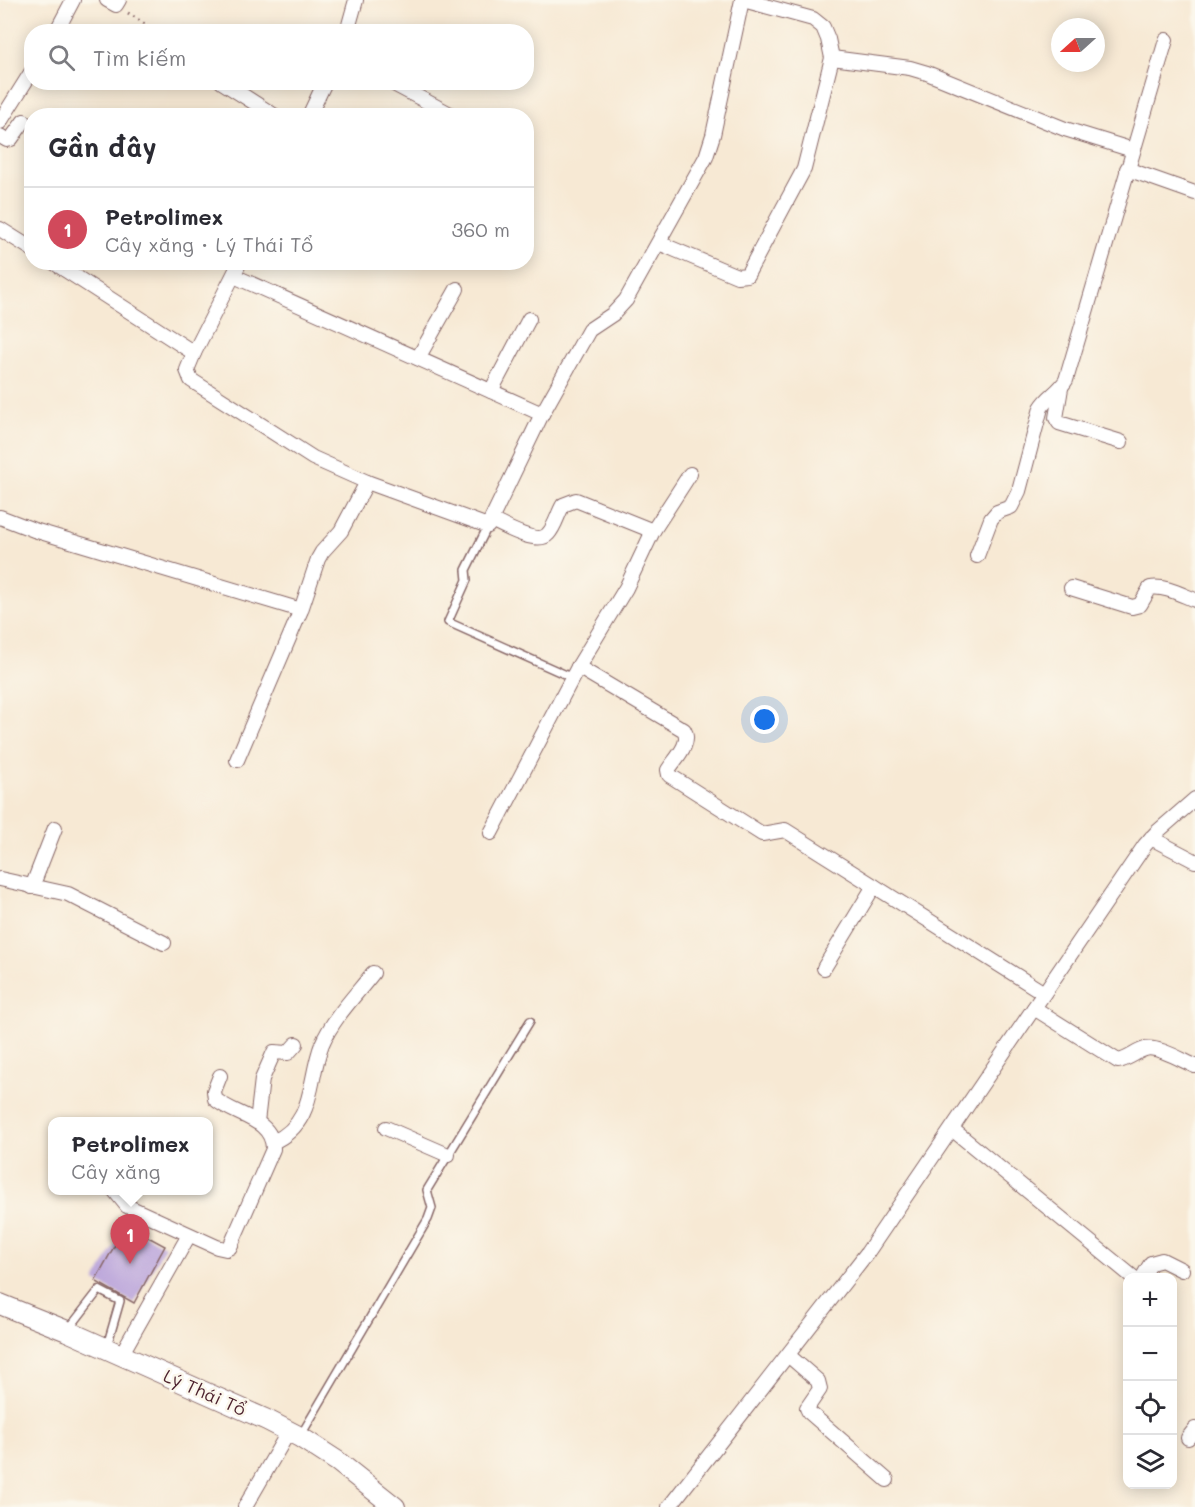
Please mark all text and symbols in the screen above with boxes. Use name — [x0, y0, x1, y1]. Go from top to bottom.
north arrow — [1051, 18, 1105, 72]
search box — [24, 24, 534, 90]
icon: search — [45, 41, 78, 74]
text: Tìm kiếm — [93, 43, 186, 72]
text: Gần đây — [48, 130, 157, 164]
text: Petrolimex — [105, 202, 223, 231]
text: 1 — [63, 216, 72, 242]
text: 360 m — [452, 216, 510, 242]
text: Cây xăng · Lý Thái Tổ — [105, 231, 313, 257]
your location — [750, 705, 779, 734]
popup — [48, 1117, 213, 1195]
text: Petrolimex — [71, 1129, 190, 1158]
text: Cây xăng — [71, 1158, 160, 1184]
pin: 1 — [110, 1214, 150, 1264]
map controls — [1123, 1273, 1177, 1489]
button: + — [1123, 1273, 1177, 1327]
button: − — [1123, 1327, 1177, 1381]
street label: Lý Thái Tổ — [160, 1363, 250, 1421]
button: locate — [1123, 1381, 1177, 1435]
button: layers — [1123, 1435, 1177, 1489]

